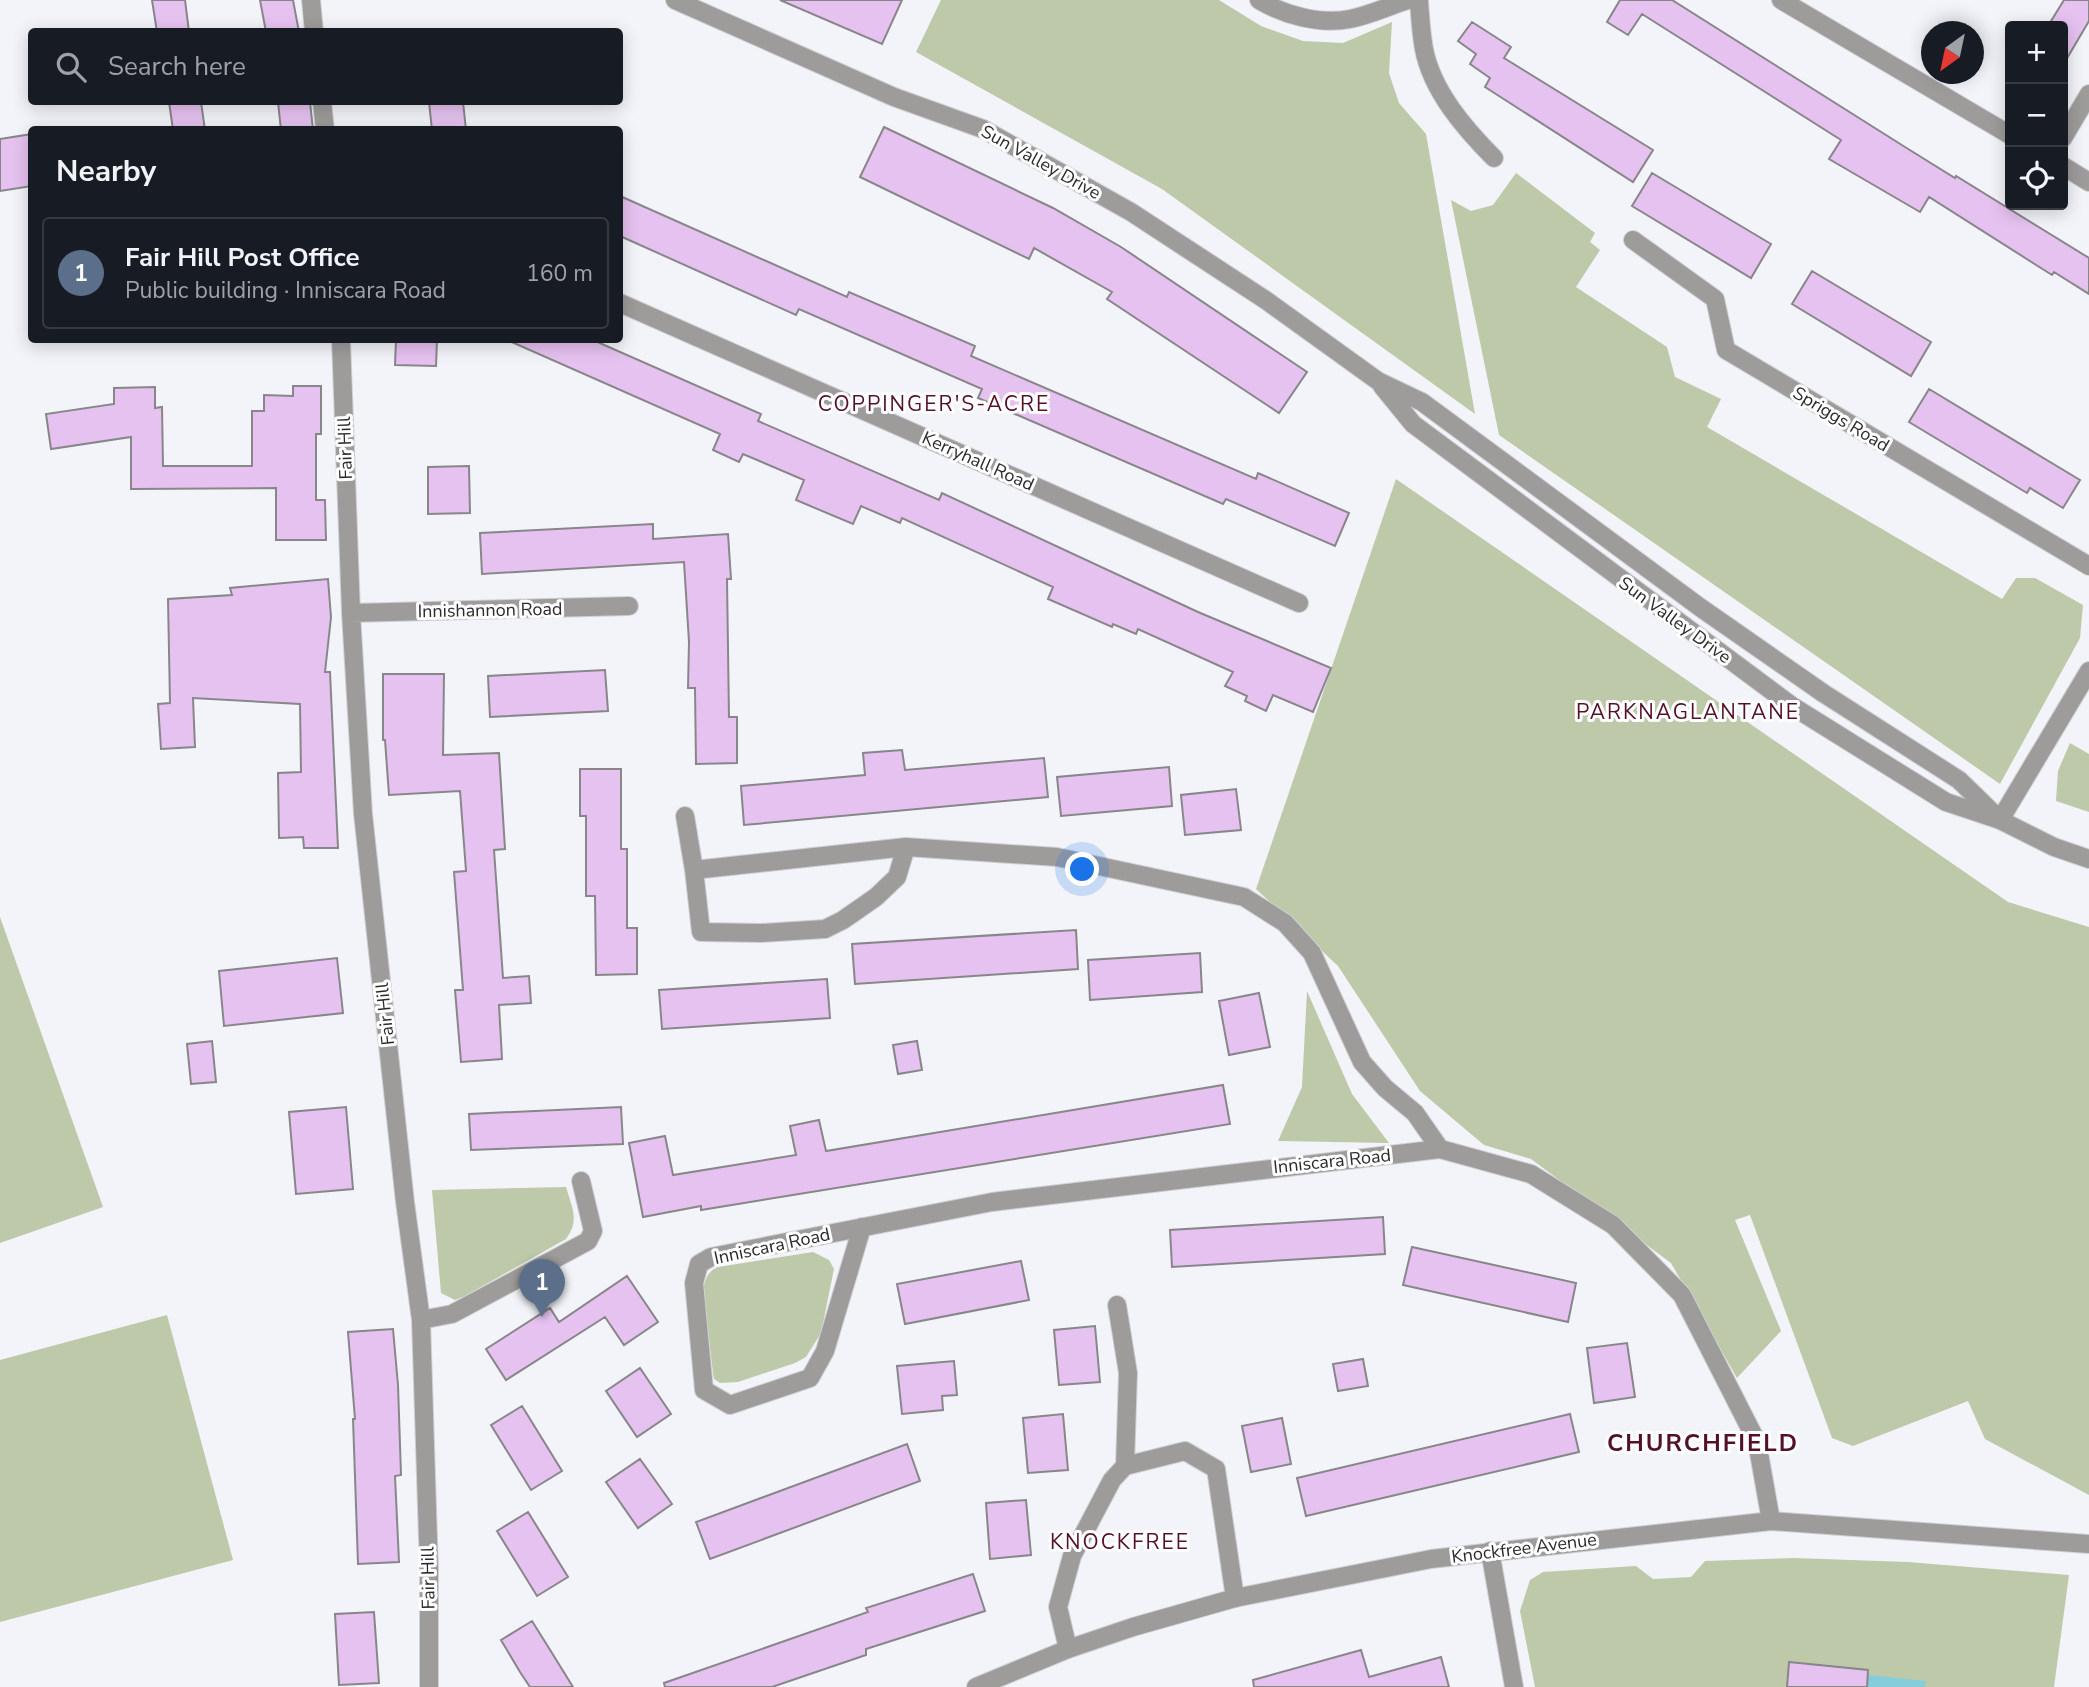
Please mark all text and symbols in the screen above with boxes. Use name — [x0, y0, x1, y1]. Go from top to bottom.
north arrow — [1921, 21, 1984, 84]
map controls — [2005, 21, 2068, 210]
button: + — [2005, 21, 2068, 84]
search box — [28, 28, 623, 105]
icon: search — [52, 48, 90, 86]
text: Search here — [108, 49, 246, 84]
button: − — [2005, 84, 2068, 147]
street label: Sun Valley Drive — [977, 119, 1105, 205]
button: locate — [2005, 147, 2068, 210]
text: Nearby — [56, 151, 156, 192]
text: Fair Hill Post Office — [125, 240, 360, 275]
text: 1 — [74, 258, 88, 289]
text: 160 m — [526, 258, 593, 289]
text: Public building · Inniscara Road — [125, 275, 446, 306]
street label: Spriggs Road — [1788, 381, 1894, 457]
district label: COPPINGER'S-ACRE — [818, 390, 1050, 418]
street label: Fair Hill — [332, 416, 358, 480]
street label: Kerryhall Road — [918, 426, 1038, 496]
street label: Sun Valley Drive — [1614, 571, 1736, 669]
street label: Innishannon Road — [417, 597, 563, 623]
district label: PARKNAGLANTANE — [1576, 698, 1800, 726]
your location — [1065, 852, 1099, 886]
street label: Fair Hill — [370, 981, 400, 1046]
street label: Inniscara Road — [1272, 1143, 1392, 1179]
street label: Inniscara Road — [712, 1222, 832, 1270]
pin: 1 — [519, 1259, 565, 1317]
district label: CHURCHFIELD — [1607, 1427, 1799, 1459]
street label: Knockfree Avenue — [1450, 1527, 1598, 1569]
district label: KNOCKFREE — [1050, 1528, 1190, 1556]
street label: Fair Hill — [415, 1546, 441, 1610]

